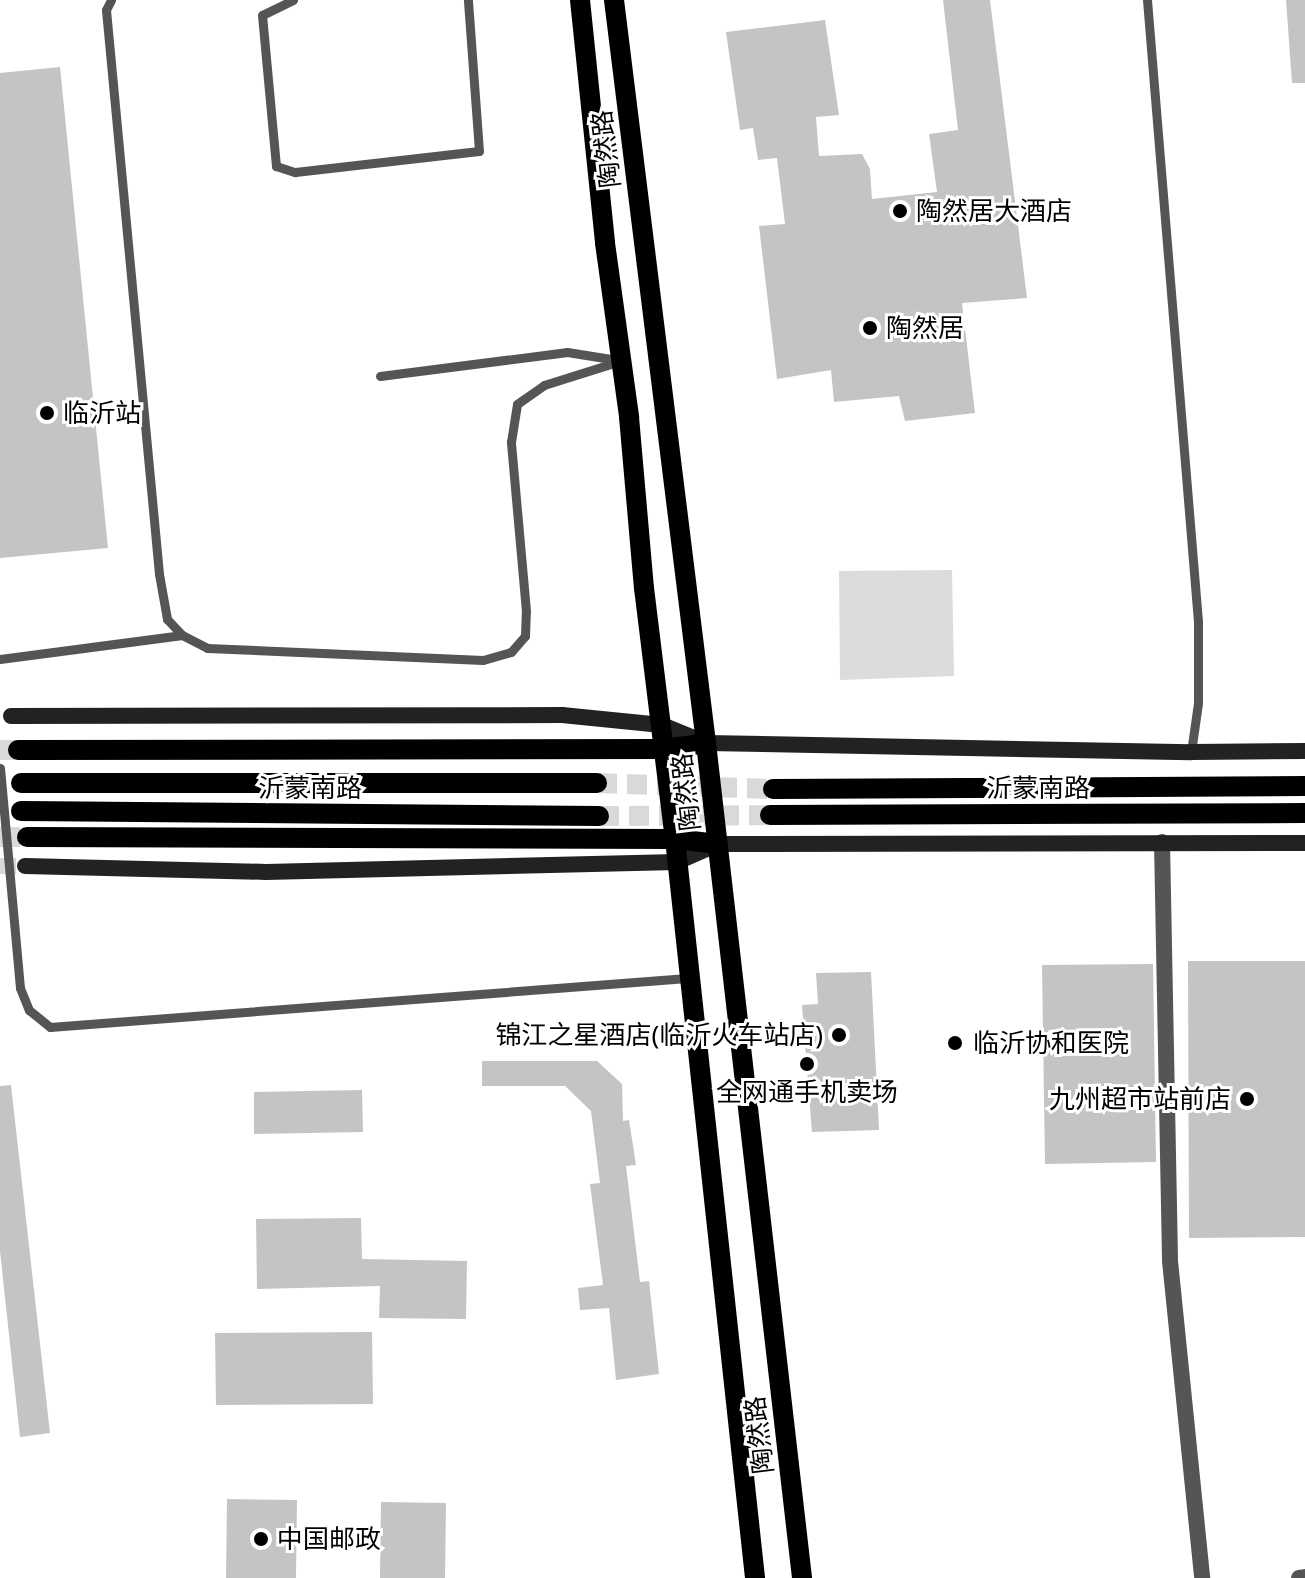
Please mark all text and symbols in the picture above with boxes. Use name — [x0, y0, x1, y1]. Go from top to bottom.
street label: 陶然路 — [586, 108, 626, 190]
place label: 陶然居大酒店 — [916, 195, 1072, 227]
marker: 陶然居大酒店 — [891, 202, 909, 220]
place label: 陶然居 — [886, 312, 964, 344]
marker: 陶然居 — [861, 319, 879, 337]
place label: 临沂站 — [63, 397, 141, 429]
marker: 临沂站 — [38, 404, 56, 422]
street label: 陶然路 — [666, 751, 706, 833]
street label: 沂蒙南路 — [258, 772, 362, 804]
street label: 沂蒙南路 — [986, 772, 1090, 804]
place label: 锦江之星酒店(临沂火车站店) — [495, 1019, 823, 1051]
marker: 锦江之星酒店(临沂火车站店) — [830, 1026, 848, 1044]
place label: 临沂协和医院 — [973, 1027, 1129, 1059]
marker: 临沂协和医院 — [944, 1032, 966, 1054]
marker: 全网通手机卖场 — [798, 1055, 816, 1073]
place label: 全网通手机卖场 — [716, 1076, 898, 1108]
place label: 九州超市站前店 — [1049, 1083, 1231, 1115]
marker: 九州超市站前店 — [1238, 1090, 1256, 1108]
street label: 陶然路 — [739, 1394, 779, 1476]
place label: 中国邮政 — [277, 1523, 381, 1555]
marker: 中国邮政 — [252, 1530, 270, 1548]

